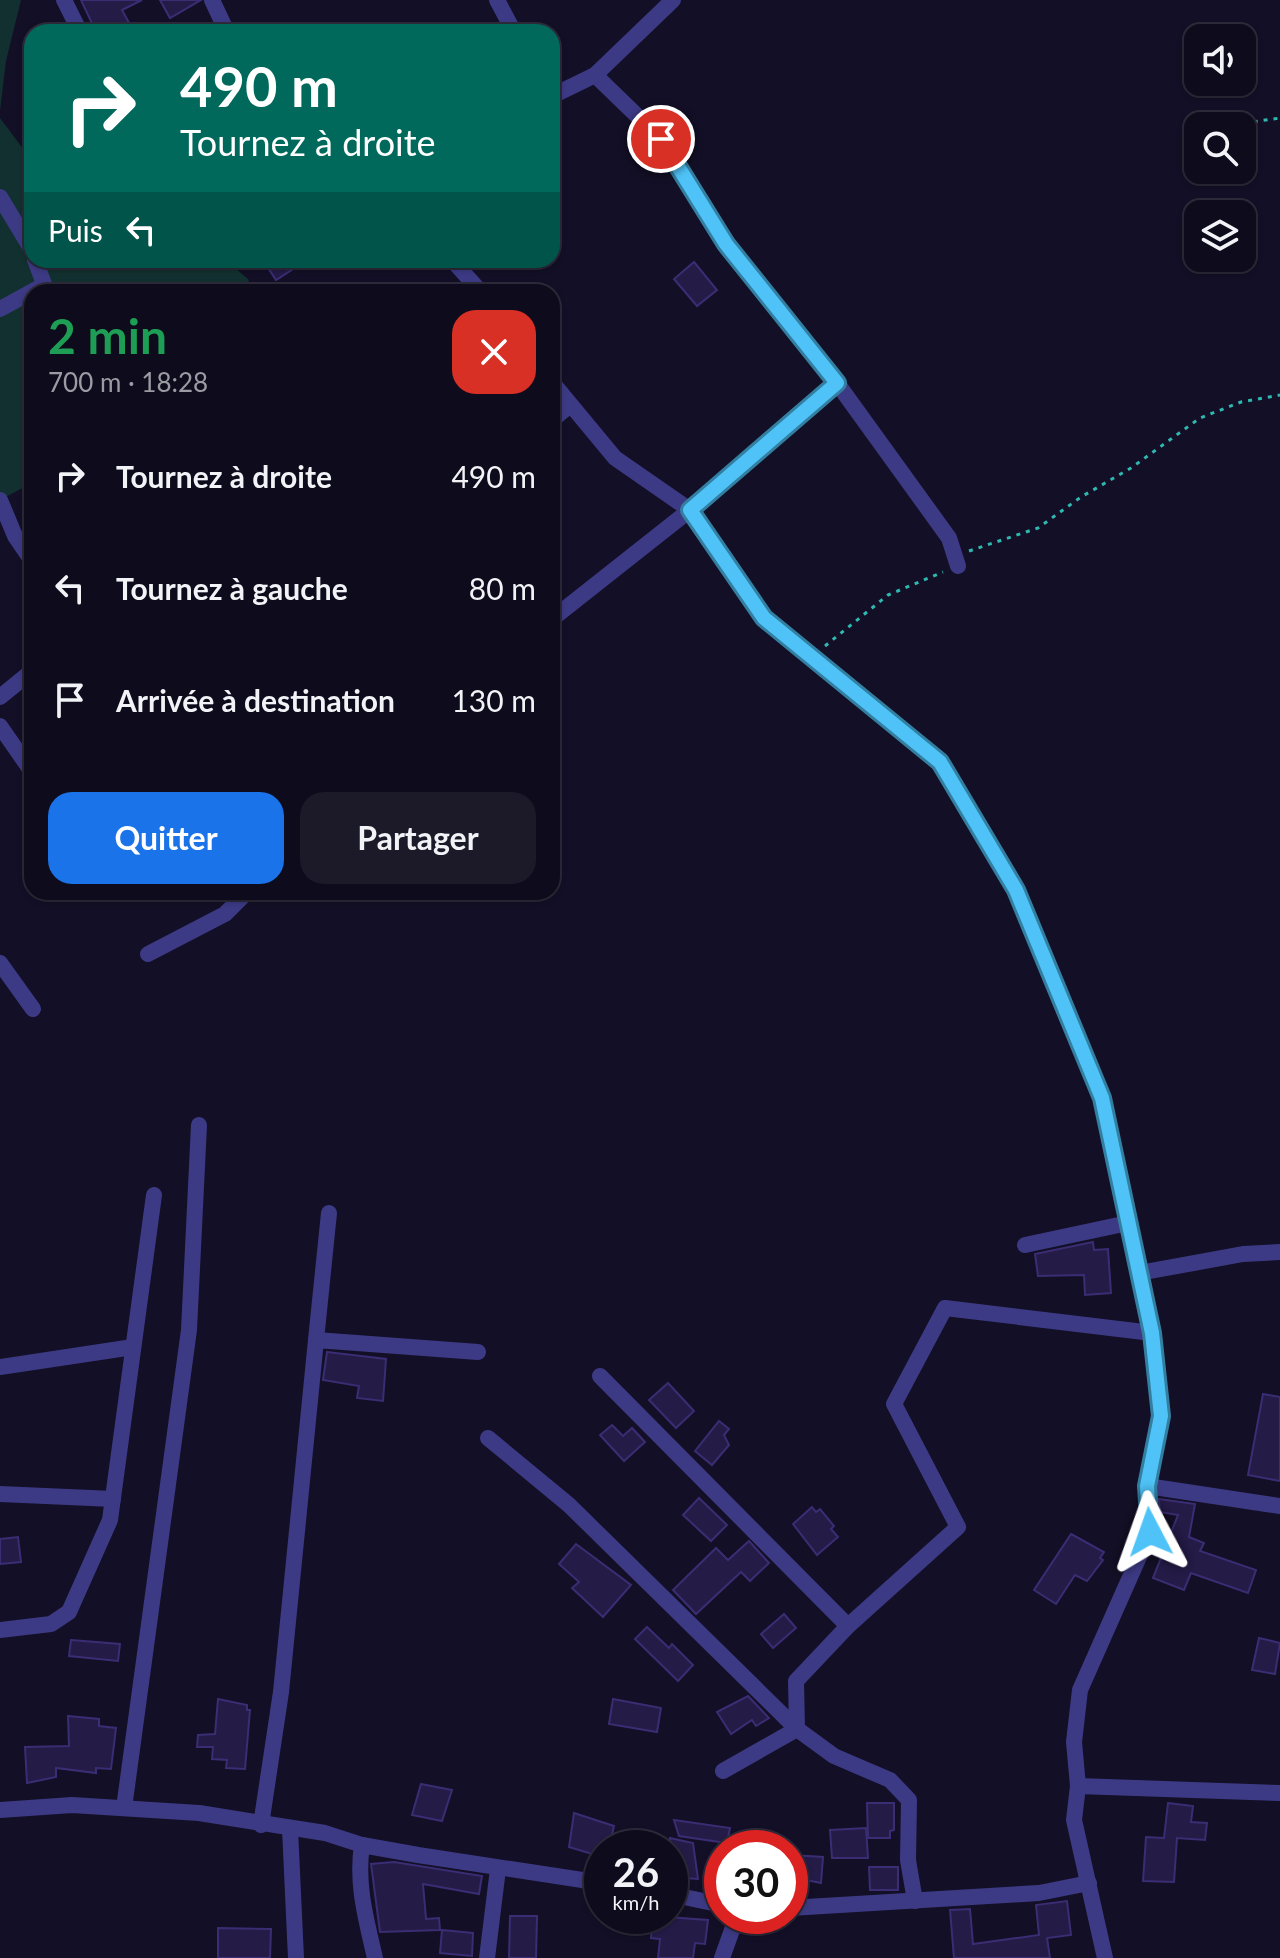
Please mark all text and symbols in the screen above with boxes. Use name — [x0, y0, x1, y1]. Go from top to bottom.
map controls — [1184, 24, 1256, 272]
button: sound — [1184, 24, 1256, 96]
text: 490 m — [180, 52, 338, 119]
icon: right — [48, 56, 152, 160]
pin — [627, 105, 695, 173]
button: search — [1184, 112, 1256, 184]
icon: arrive — [639, 117, 683, 161]
text: Tournez à droite — [180, 120, 436, 164]
button: layers — [1184, 200, 1256, 272]
icon: left — [119, 208, 163, 252]
text: Puis — [48, 212, 103, 248]
text: 2 min — [48, 307, 167, 364]
button: close — [452, 310, 536, 394]
text: 700 m · 18:28 — [48, 366, 208, 398]
icon: right — [48, 454, 92, 498]
text: Tournez à droite — [116, 458, 332, 494]
text: 490 m — [451, 458, 536, 494]
icon: left — [48, 566, 92, 610]
text: Tournez à gauche — [116, 570, 348, 606]
text: 80 m — [469, 570, 536, 606]
icon: arrive — [48, 678, 92, 722]
text: Arrivée à destination — [116, 682, 395, 718]
text: 130 m — [451, 682, 536, 718]
button: Quitter — [48, 792, 284, 884]
button: Partager — [300, 792, 536, 884]
position arrow — [1108, 1490, 1192, 1574]
speed limit sign: 30 — [704, 1830, 808, 1934]
text: 26 — [613, 1848, 659, 1896]
text: km/h — [613, 1890, 659, 1914]

